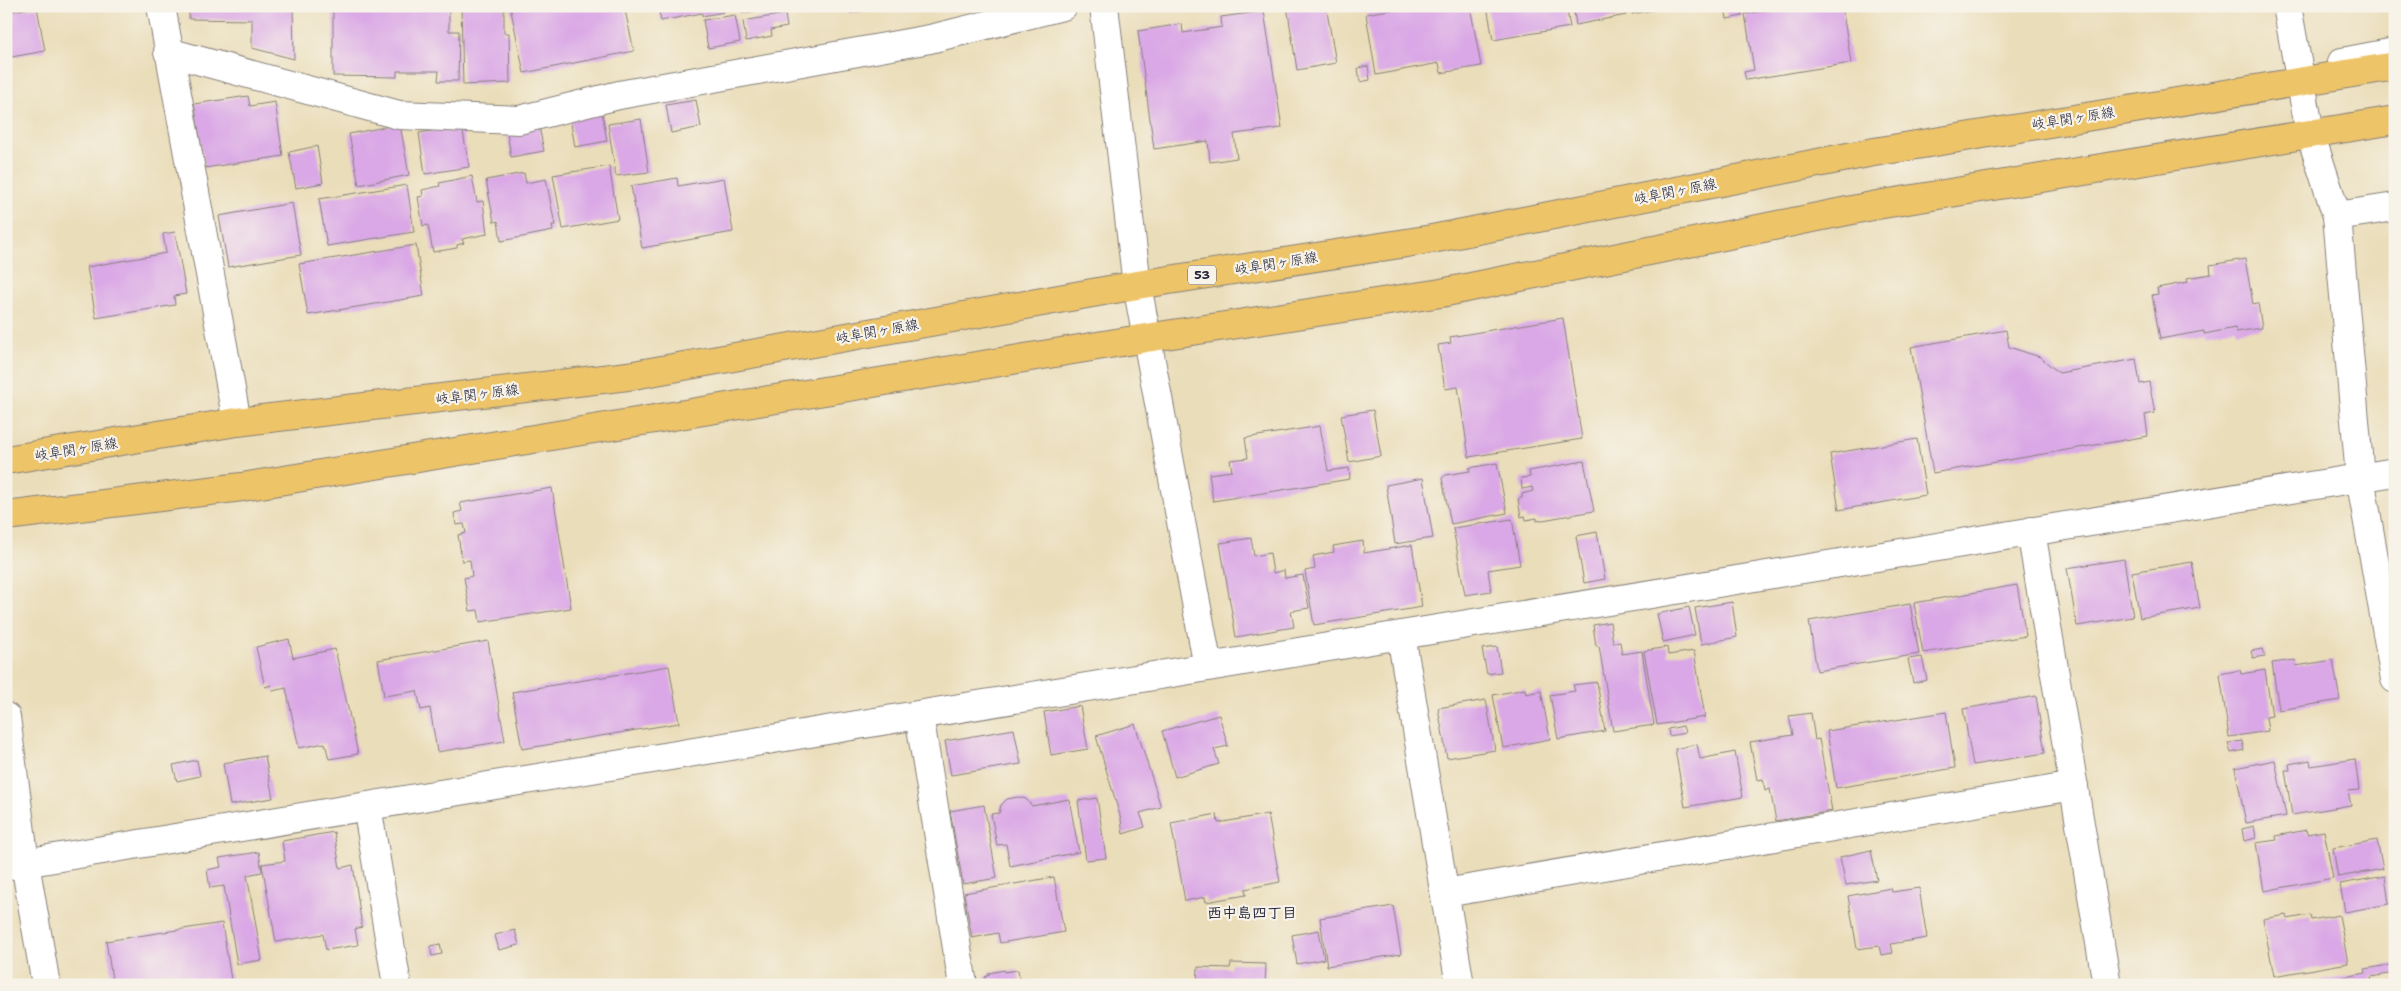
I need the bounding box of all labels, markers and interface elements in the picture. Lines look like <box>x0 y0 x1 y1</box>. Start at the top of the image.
street label: 岐阜関ヶ原線 <box>2030 103 2116 133</box>
street label: 岐阜関ヶ原線 <box>1632 174 1718 208</box>
street label: 岐阜関ヶ原線 <box>1233 248 1319 278</box>
road number: 53 <box>1188 266 1216 284</box>
street label: 岐阜関ヶ原線 <box>834 315 920 347</box>
street label: 岐阜関ヶ原線 <box>434 380 520 408</box>
street label: 岐阜関ヶ原線 <box>33 434 119 464</box>
district label: 西中島四丁目 <box>1207 903 1297 923</box>

